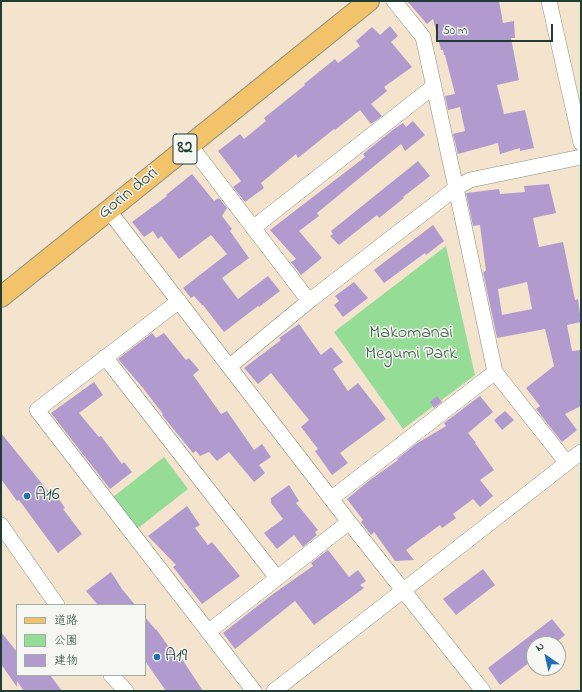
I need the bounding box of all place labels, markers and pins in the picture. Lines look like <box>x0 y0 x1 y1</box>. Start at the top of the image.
place label: A16 <box>35 485 60 507</box>
marker: A16 <box>22 491 32 501</box>
place label: A19 <box>165 646 187 668</box>
marker: A19 <box>152 652 162 662</box>

